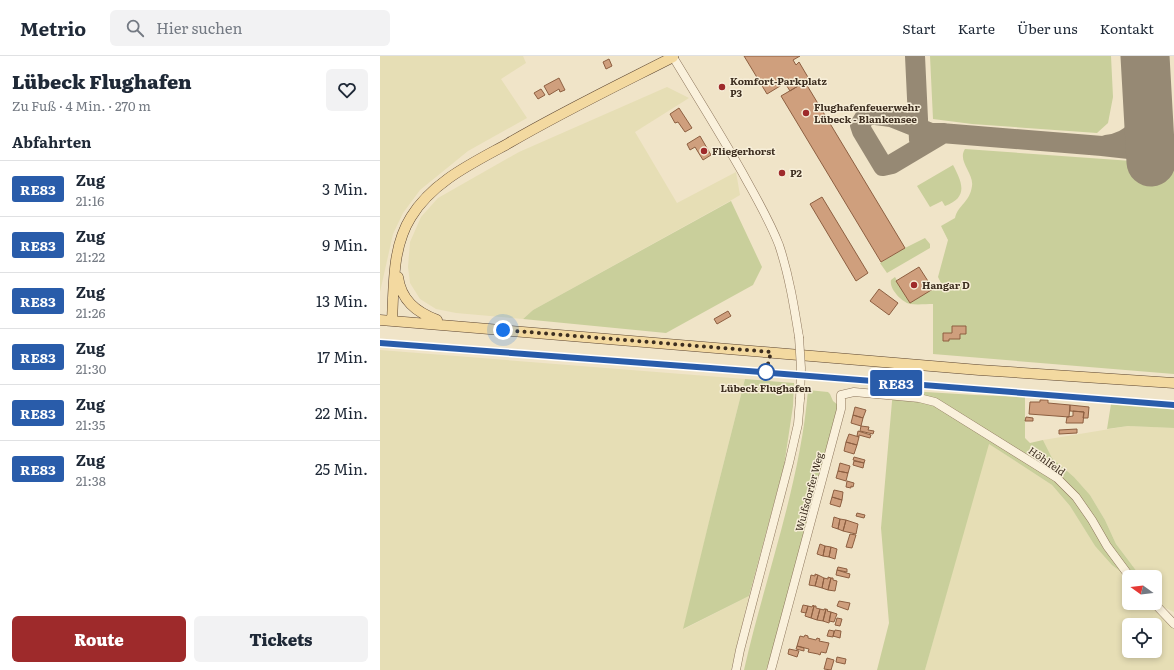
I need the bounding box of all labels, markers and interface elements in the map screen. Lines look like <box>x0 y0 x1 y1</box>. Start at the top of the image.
search box <box>110 10 390 46</box>
text: Metrio <box>20 14 86 42</box>
text: Hier suchen <box>156 16 242 39</box>
icon: search <box>124 17 146 39</box>
text: Start <box>902 18 936 38</box>
text: Karte <box>958 18 995 38</box>
text: Über uns <box>1017 18 1078 38</box>
text: Kontakt <box>1100 18 1154 38</box>
text: Lübeck Flughafen <box>12 67 192 95</box>
button: heart <box>326 69 368 111</box>
place label: Komfort-Parkplatz P3 <box>730 73 827 100</box>
marker: Komfort-Parkplatz P3 <box>717 82 727 92</box>
text: Zu Fuß · 4 Min. · 270 m <box>12 96 151 115</box>
place label: Flughafenfeuerwehr Lübeck - Blankensee <box>814 99 920 126</box>
marker: Flughafenfeuerwehr Lübeck - Blankensee <box>801 108 811 118</box>
text: Abfahrten <box>12 130 91 153</box>
place label: Fliegerhorst <box>712 143 776 158</box>
marker: Fliegerhorst <box>699 146 709 156</box>
place label: P2 <box>790 165 803 180</box>
text: Zug <box>76 168 105 191</box>
marker: P2 <box>777 168 787 178</box>
text: 3 Min. <box>322 177 368 200</box>
text: RE83 <box>20 179 56 199</box>
text: 21:16 <box>76 191 104 210</box>
text: Zug <box>76 224 105 247</box>
text: 9 Min. <box>322 233 368 256</box>
text: RE83 <box>20 235 56 255</box>
text: 21:22 <box>76 247 105 266</box>
place label: Hangar D <box>922 277 970 292</box>
text: Zug <box>76 280 105 303</box>
marker: Hangar D <box>909 280 919 290</box>
text: 13 Min. <box>316 289 368 312</box>
text: RE83 <box>20 291 56 311</box>
text: 21:26 <box>76 303 105 322</box>
your location <box>493 320 513 340</box>
text: Zug <box>76 336 105 359</box>
text: 17 Min. <box>317 345 368 368</box>
text: RE83 <box>20 347 56 367</box>
text: 21:30 <box>76 359 106 378</box>
marker: Lübeck Flughafen <box>757 363 775 381</box>
line badge: RE83 <box>868 370 924 396</box>
text: RE83 <box>878 373 914 393</box>
place label: Lübeck Flughafen <box>720 380 812 395</box>
text: Zug <box>76 392 105 415</box>
text: 22 Min. <box>315 401 368 424</box>
text: RE83 <box>20 403 56 423</box>
text: 21:35 <box>76 415 105 434</box>
street label: Höhlfeld <box>1026 442 1069 479</box>
text: Zug <box>76 448 105 471</box>
street label: Wulfsdorfer Weg <box>791 450 826 533</box>
text: 25 Min. <box>315 457 368 480</box>
text: RE83 <box>20 459 56 479</box>
text: 21:38 <box>76 471 106 490</box>
north arrow <box>1122 570 1162 610</box>
map controls <box>1122 570 1162 658</box>
button: Route <box>12 616 186 662</box>
button: Tickets <box>194 616 368 662</box>
button: locate <box>1122 618 1162 658</box>

